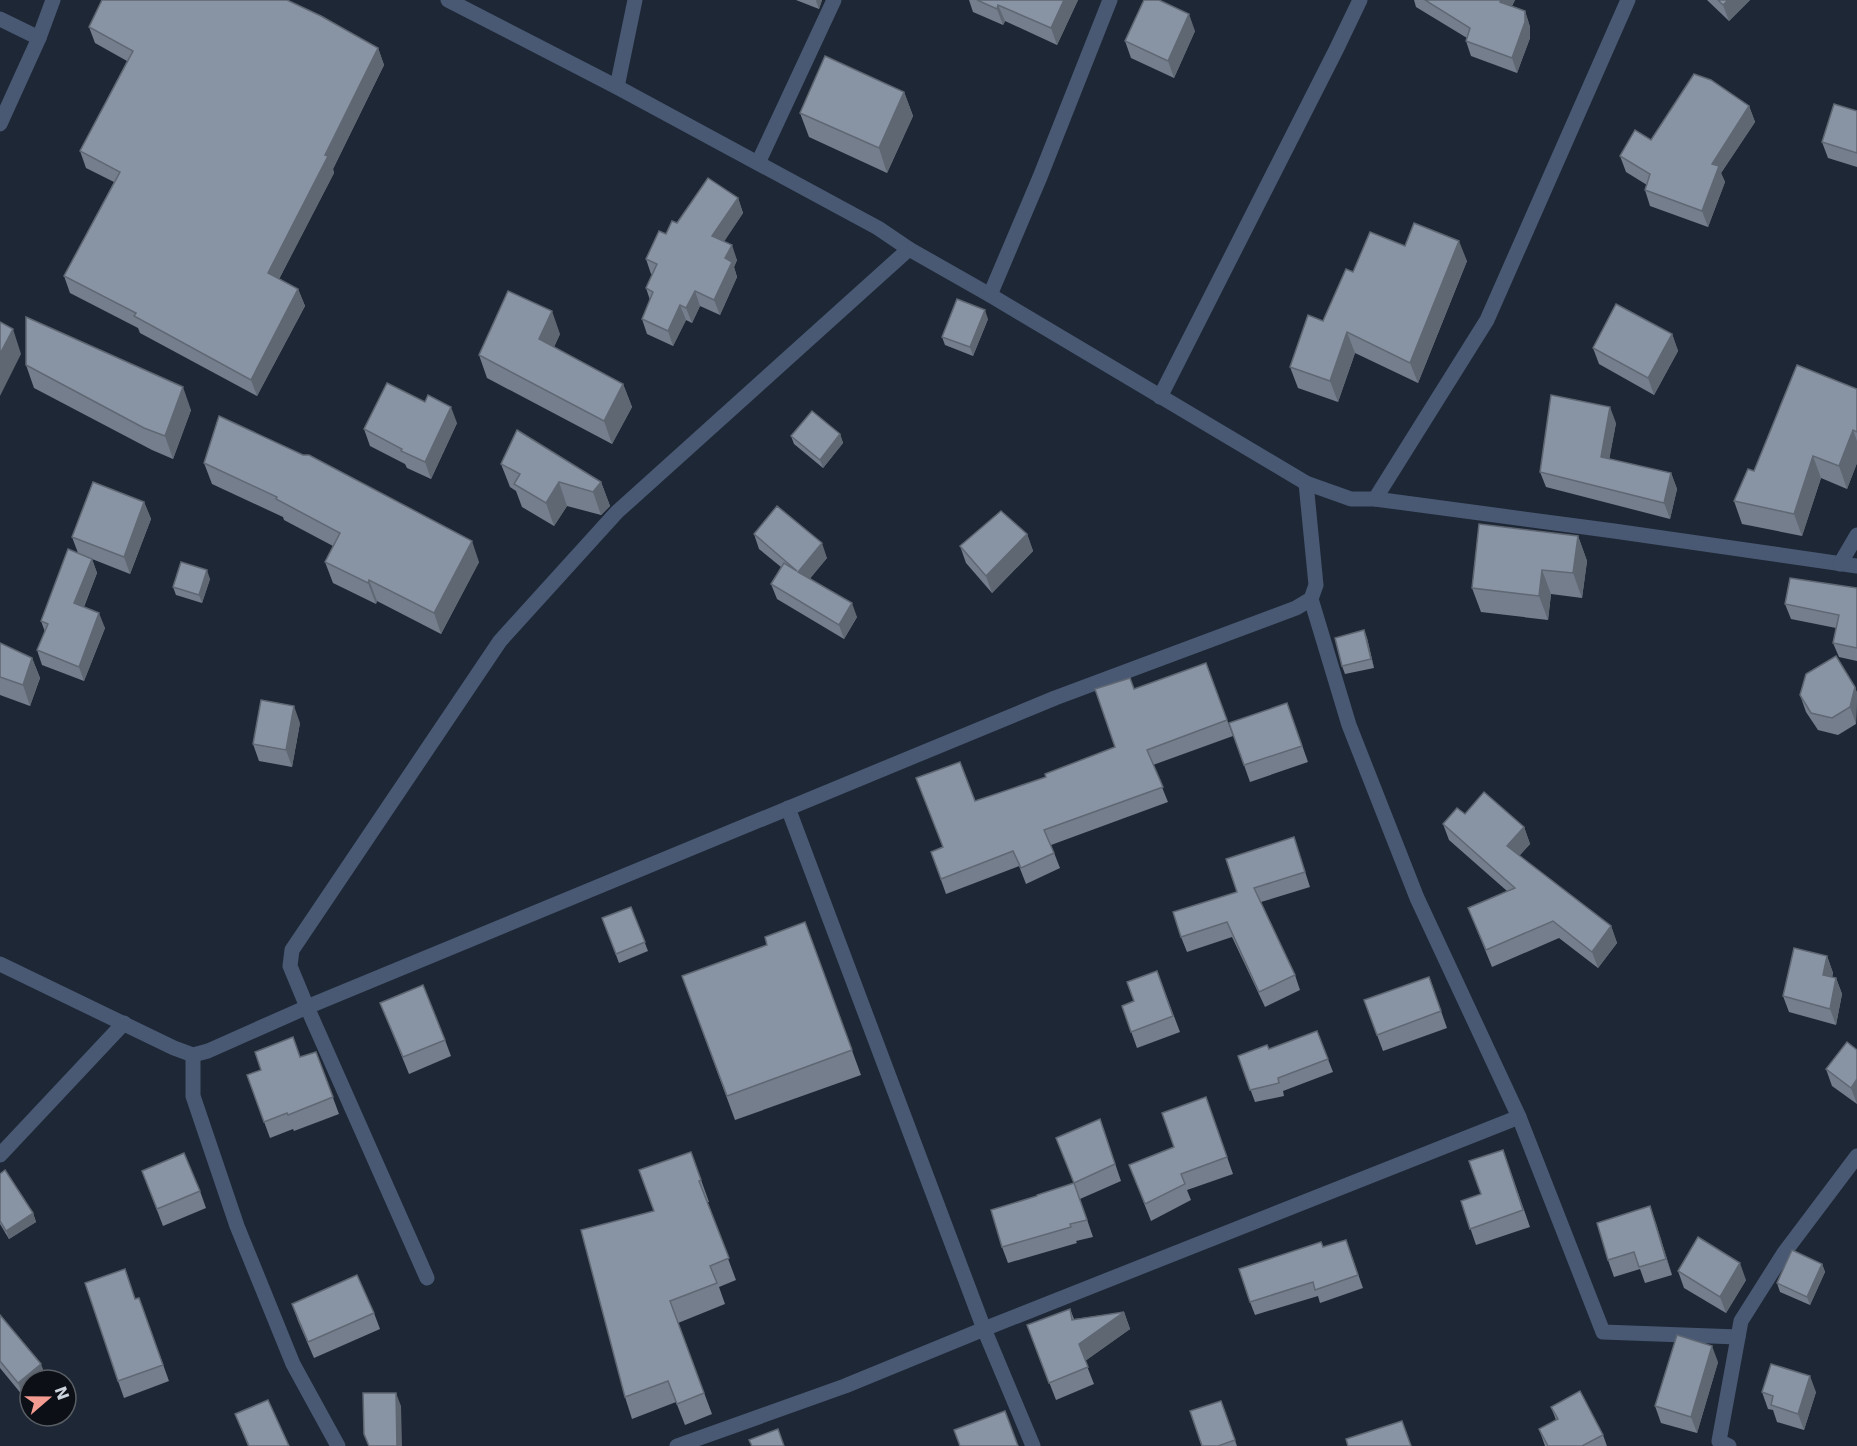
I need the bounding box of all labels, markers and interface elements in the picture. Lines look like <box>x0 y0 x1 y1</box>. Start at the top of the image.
north arrow <box>18 1368 78 1428</box>
text: N <box>50 1383 73 1403</box>

